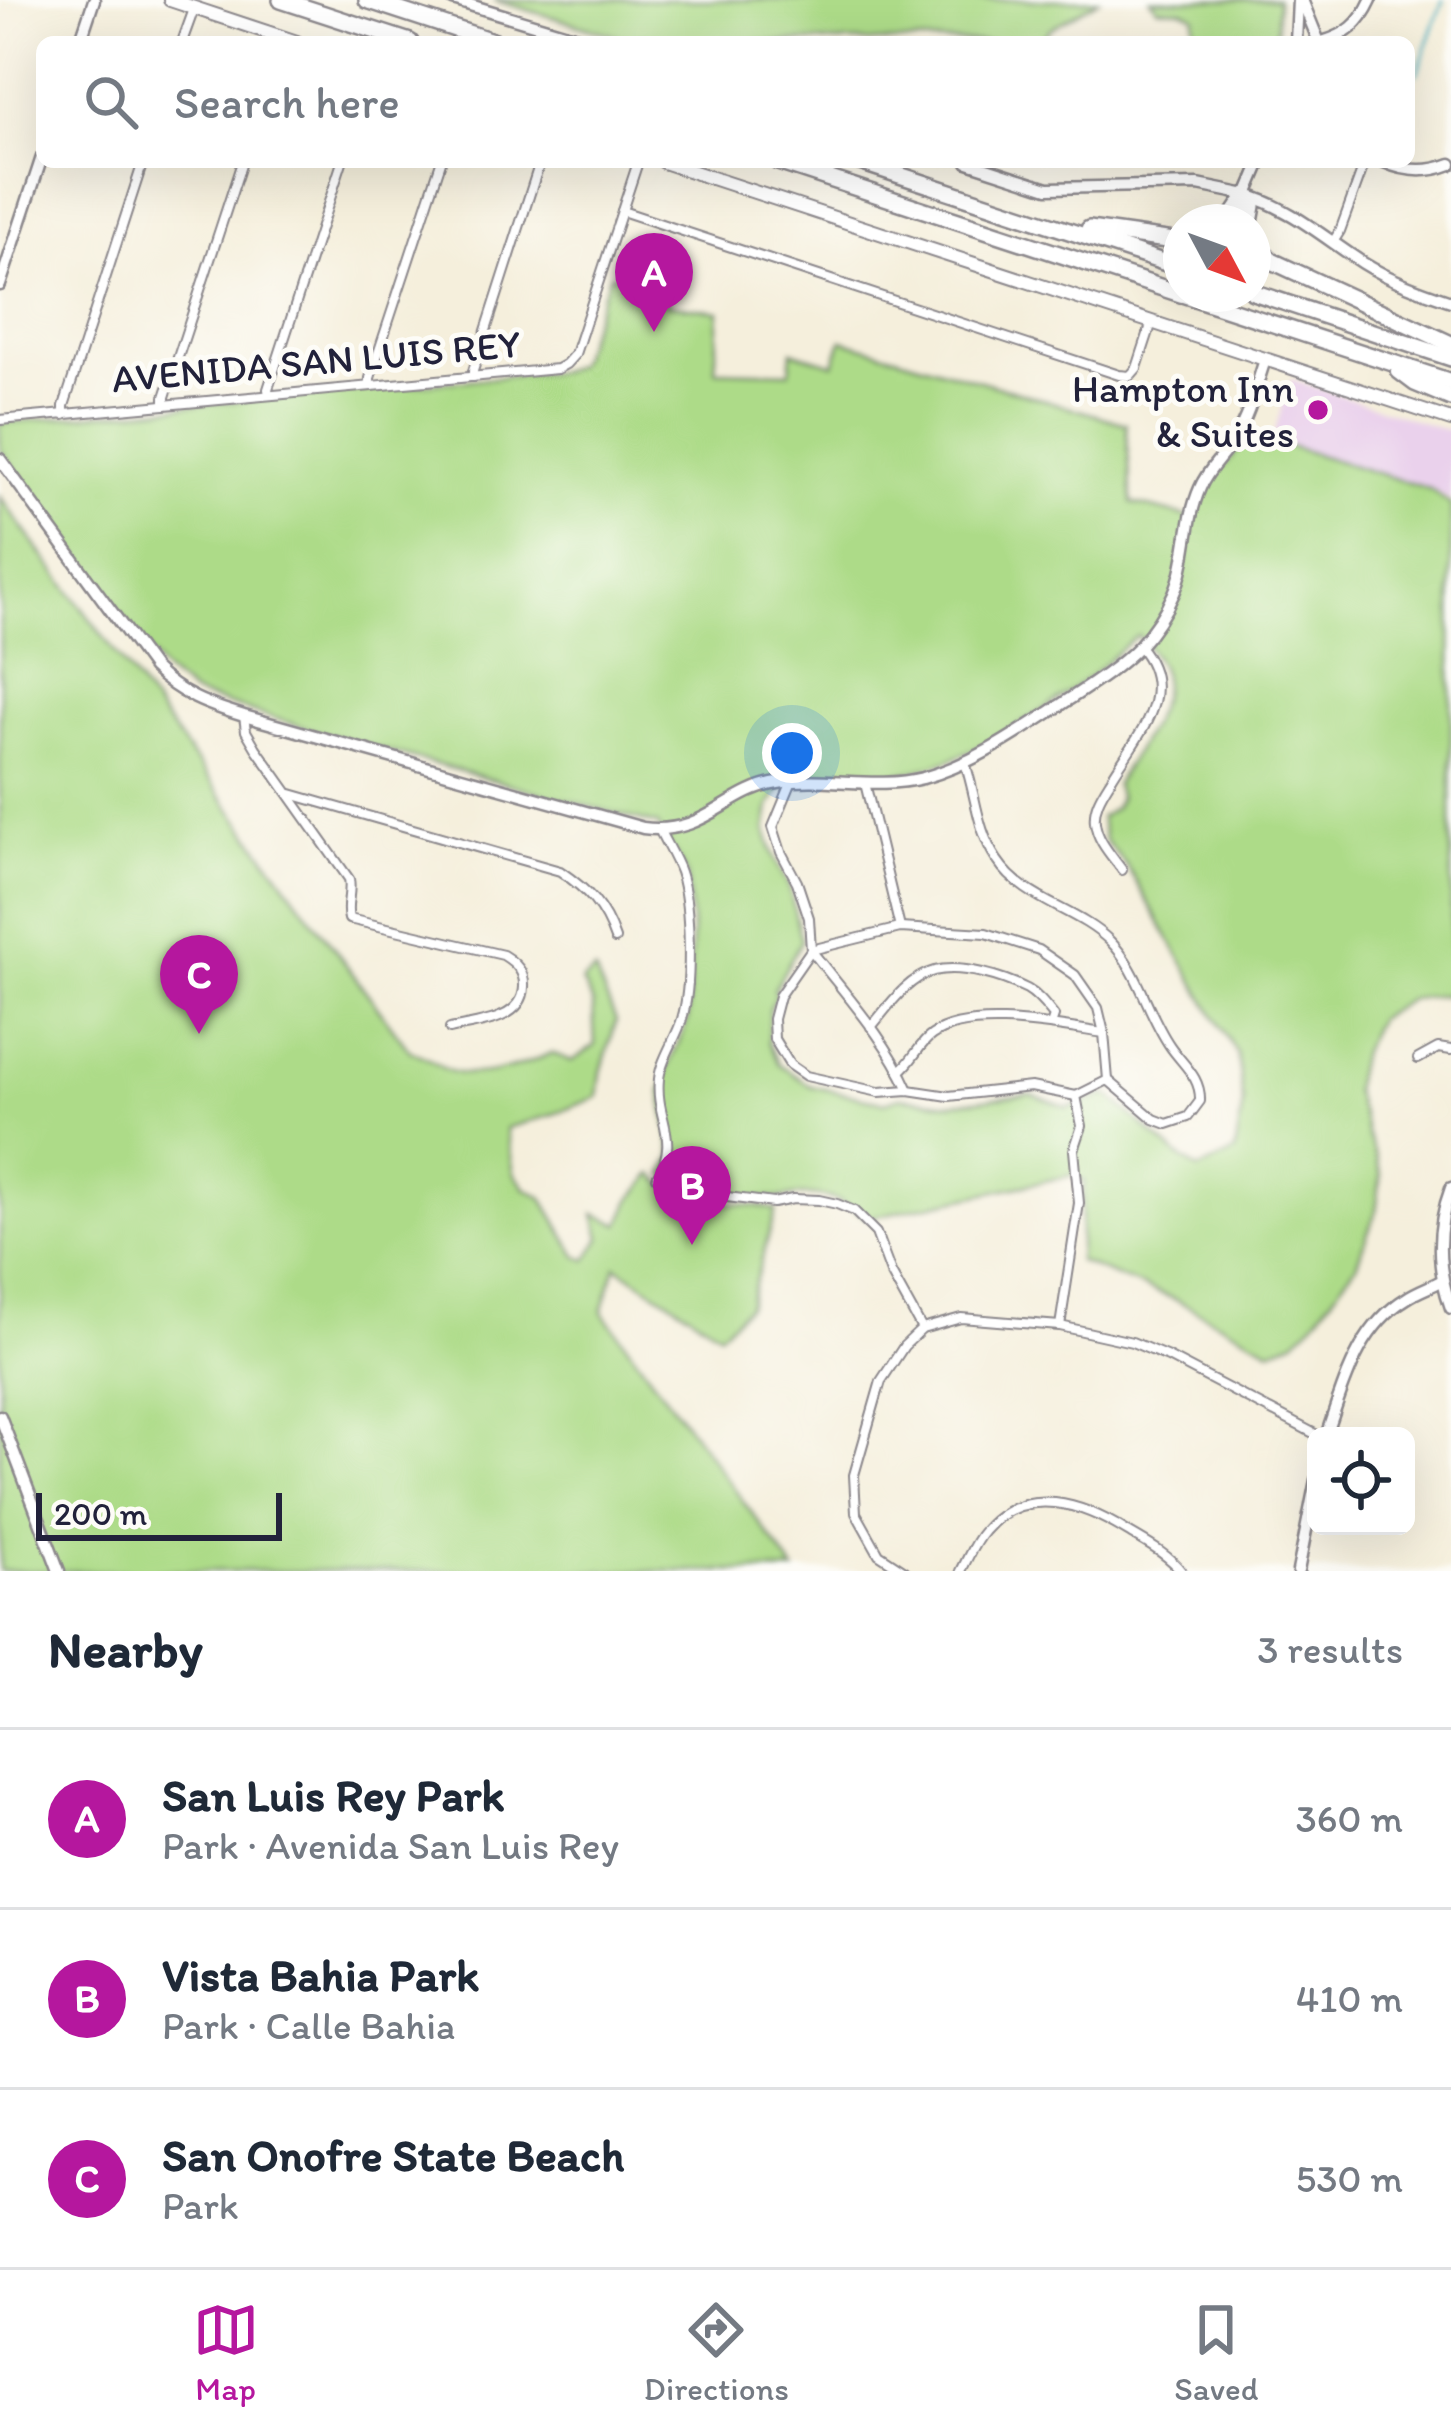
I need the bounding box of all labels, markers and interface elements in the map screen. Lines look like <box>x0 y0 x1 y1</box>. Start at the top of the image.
search box <box>36 36 1415 168</box>
icon: search <box>78 69 144 135</box>
text: Search here <box>174 75 400 129</box>
north arrow <box>1163 204 1271 312</box>
pin: A <box>615 233 693 332</box>
street label: AVENIDA SAN LUIS REY <box>110 320 522 402</box>
place label: Hampton Inn & Suites <box>1072 365 1294 457</box>
marker: Hampton Inn & Suites <box>1305 397 1331 423</box>
your location <box>762 723 822 783</box>
pin: C <box>160 935 238 1034</box>
pin: B <box>653 1146 731 1245</box>
map controls <box>1307 1427 1415 1535</box>
button: locate <box>1307 1427 1415 1535</box>
scale bar <box>36 1487 282 1540</box>
text: 200 m <box>54 1494 147 1533</box>
text: Nearby <box>48 1619 203 1680</box>
text: 3 results <box>1257 1626 1403 1673</box>
text: San Luis Rey Park <box>162 1768 504 1822</box>
text: A <box>75 1795 99 1842</box>
text: 360 m <box>1296 1795 1403 1842</box>
text: Park · Avenida San Luis Rey <box>162 1822 619 1869</box>
text: Vista Bahia Park <box>162 1948 479 2002</box>
text: B <box>74 1975 100 2022</box>
text: 410 m <box>1296 1975 1403 2022</box>
text: Park · Calle Bahia <box>162 2002 455 2049</box>
text: San Onofre State Beach <box>162 2128 624 2182</box>
text: C <box>74 2155 100 2202</box>
text: 530 m <box>1296 2155 1403 2202</box>
text: Park <box>162 2182 239 2229</box>
tab: Map <box>193 2297 259 2408</box>
tab: Directions <box>644 2297 789 2408</box>
tab: Saved <box>1174 2297 1258 2408</box>

